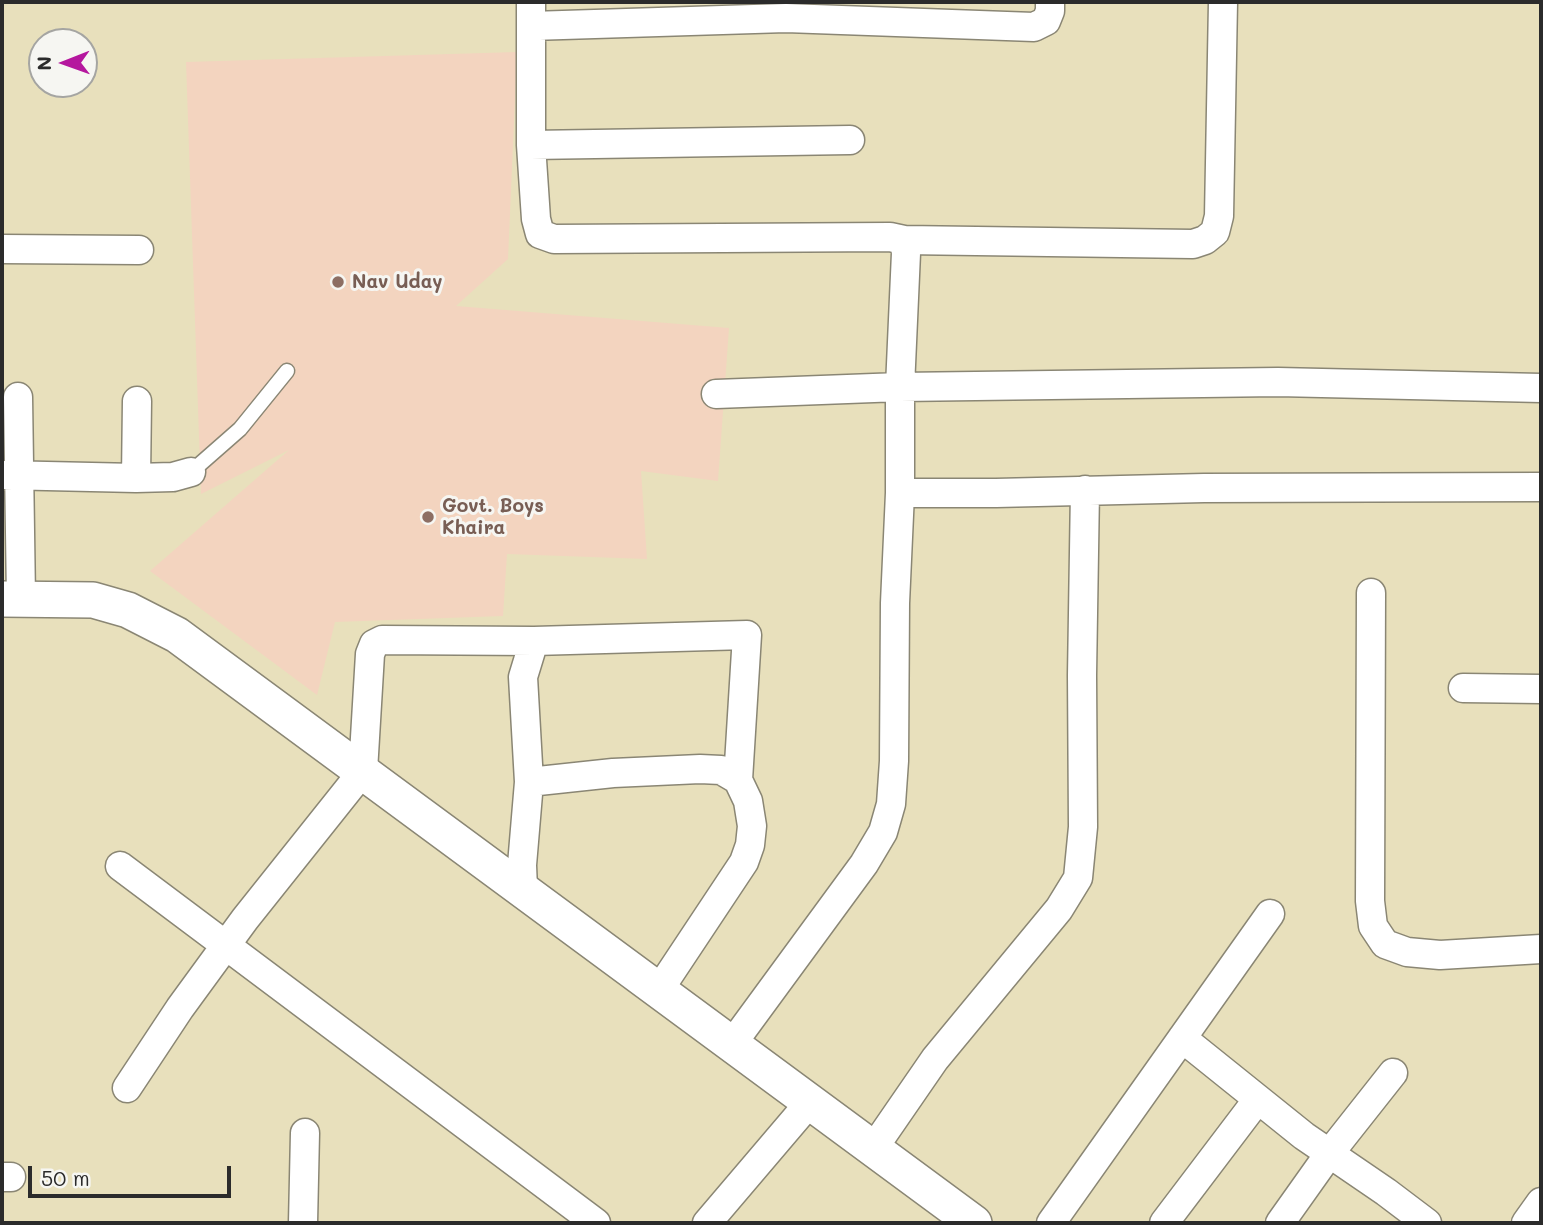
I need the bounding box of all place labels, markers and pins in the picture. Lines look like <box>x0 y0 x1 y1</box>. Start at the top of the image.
place label: Nav Uday <box>352 271 443 293</box>
marker: Nav Uday <box>330 274 346 290</box>
place label: Govt. Boys Khaira <box>442 495 544 539</box>
marker: Govt. Boys Khaira <box>420 509 436 525</box>

